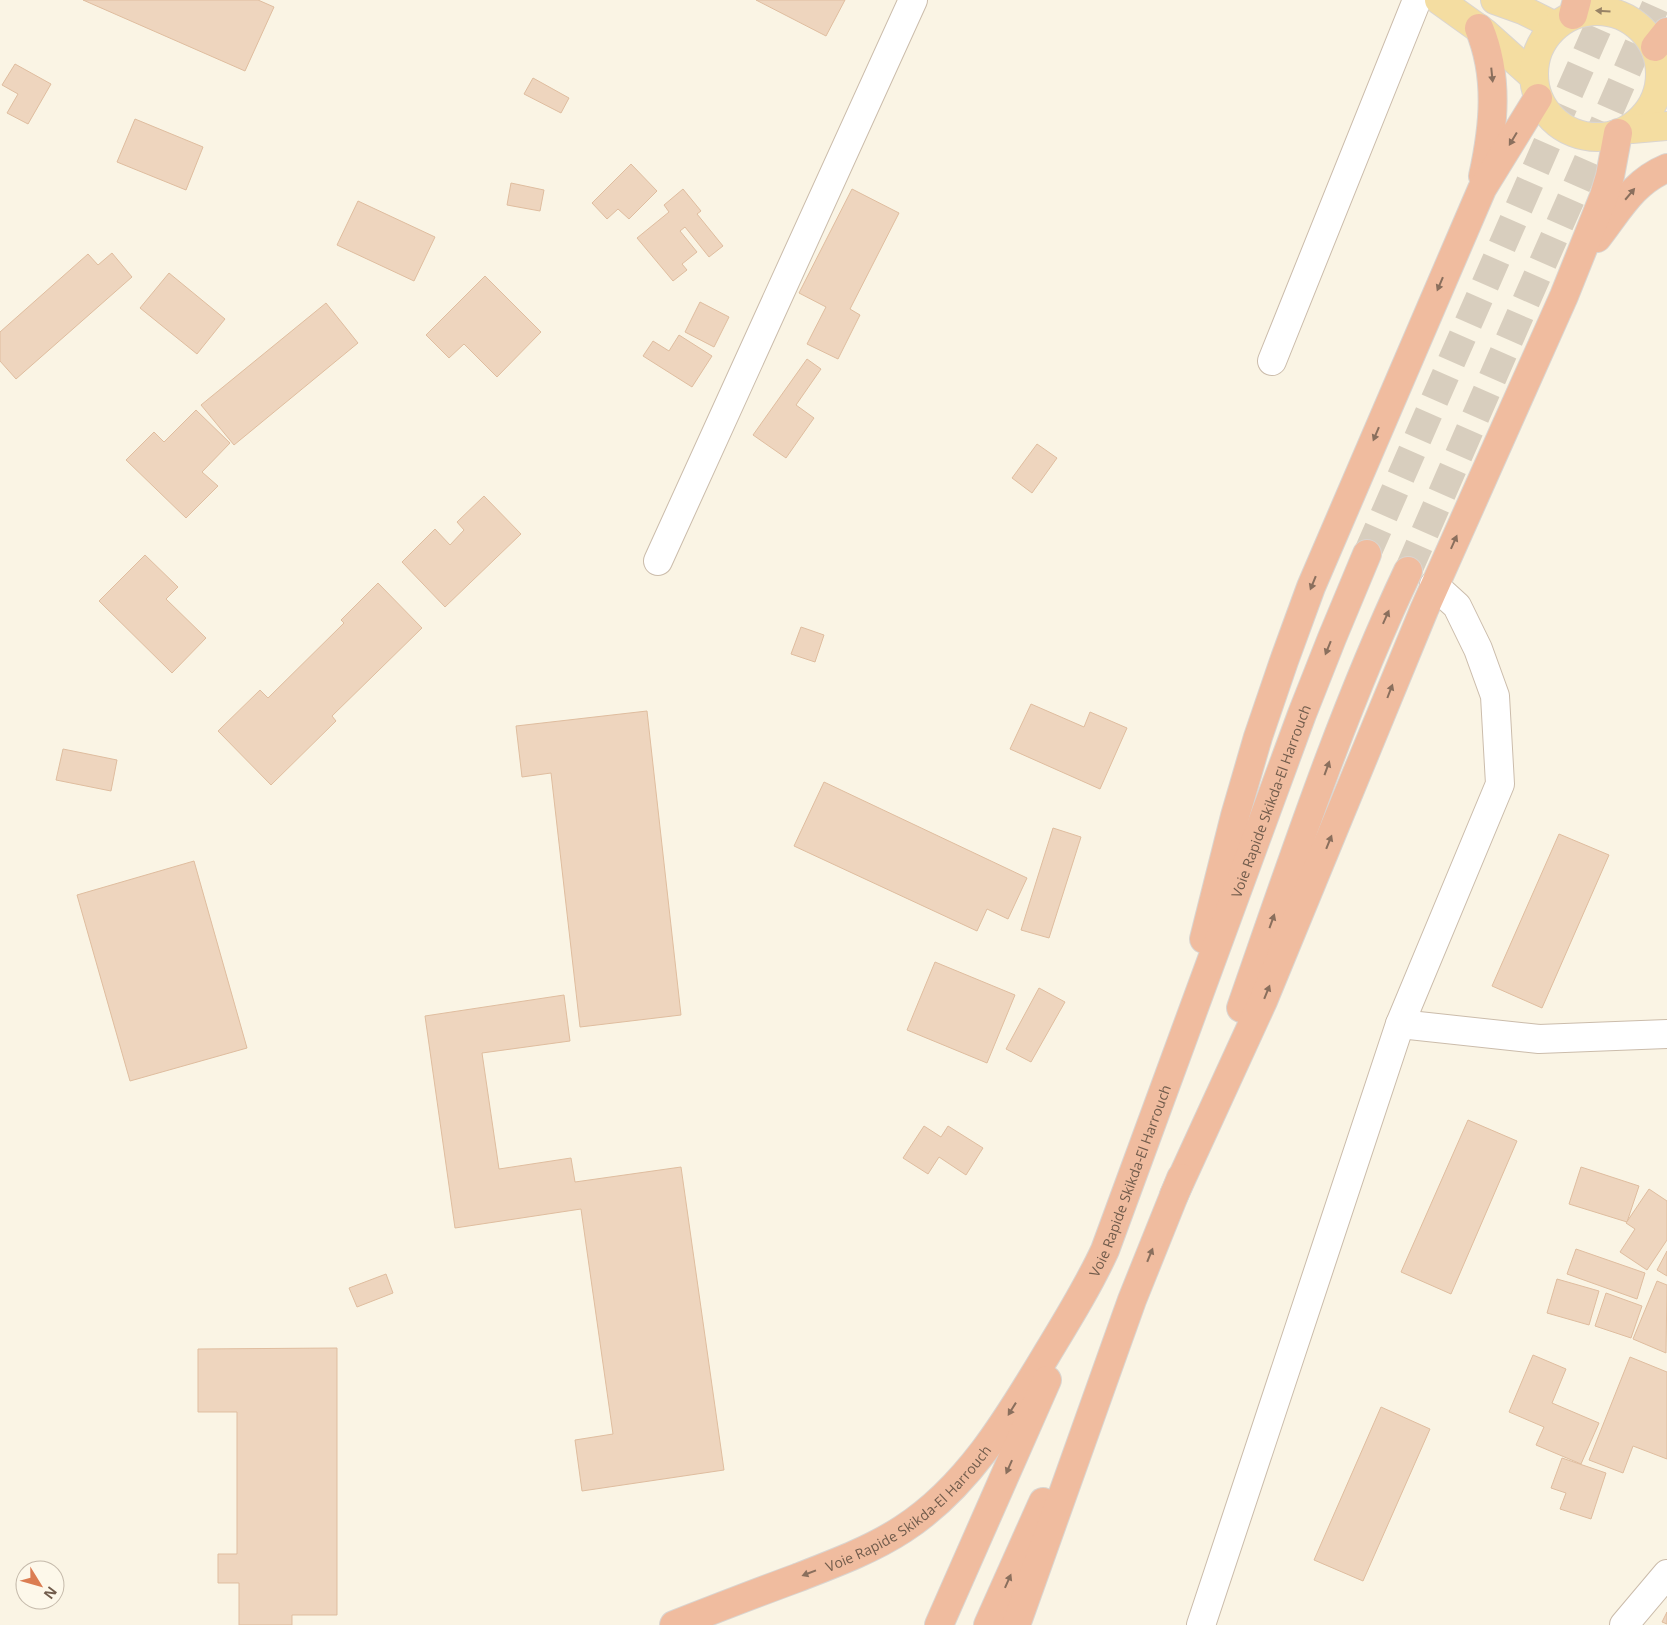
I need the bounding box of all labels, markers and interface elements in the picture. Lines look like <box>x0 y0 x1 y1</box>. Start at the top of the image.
one-way arrow <box>1595 7 1611 15</box>
one-way arrow <box>1488 67 1496 83</box>
one-way arrow <box>1508 133 1517 146</box>
one-way arrow <box>1625 188 1636 201</box>
one-way arrow <box>1436 277 1444 291</box>
one-way arrow <box>1371 426 1379 441</box>
one-way arrow <box>1450 535 1458 549</box>
one-way arrow <box>1309 576 1317 591</box>
one-way arrow <box>1383 610 1391 624</box>
one-way arrow <box>1324 640 1331 655</box>
one-way arrow <box>1386 683 1394 698</box>
street label: Voie Rapide Skikda-El Harrouch <box>1226 702 1314 900</box>
one-way arrow <box>1324 761 1331 776</box>
one-way arrow <box>1325 834 1333 849</box>
one-way arrow <box>1268 913 1276 928</box>
one-way arrow <box>1263 985 1271 999</box>
street label: Voie Rapide Skikda-El Harrouch <box>1084 1082 1175 1280</box>
one-way arrow <box>1147 1248 1155 1262</box>
one-way arrow <box>1008 1403 1017 1416</box>
street label: Voie Rapide Skikda-El Harrouch <box>823 1441 995 1575</box>
one-way arrow <box>1005 1460 1013 1474</box>
north arrow <box>15 1560 65 1610</box>
one-way arrow <box>801 1569 816 1577</box>
one-way arrow <box>1004 1574 1012 1588</box>
text: N <box>40 1583 62 1603</box>

